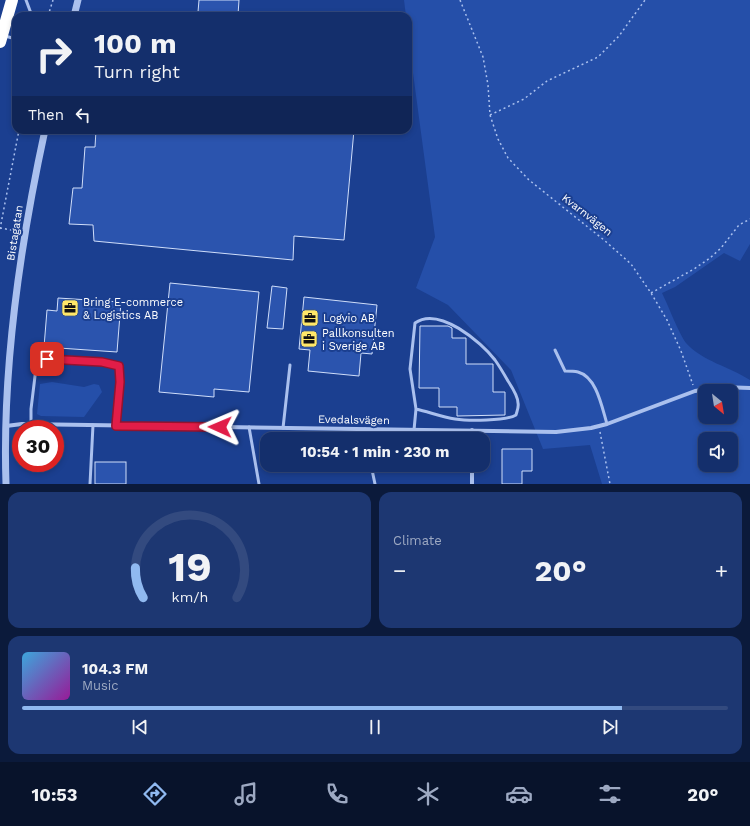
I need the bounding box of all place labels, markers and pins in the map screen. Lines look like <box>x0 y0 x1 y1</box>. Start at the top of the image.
place label: Bring E-commerce & Logistics AB <box>83 296 183 322</box>
office icon: Bring E-commerce & Logistics AB <box>60 298 80 318</box>
office icon: Logvio AB <box>300 308 320 328</box>
place label: Logvio AB <box>323 312 375 325</box>
place label: Pallkonsulten i Sverige AB <box>322 327 395 353</box>
office icon: Pallkonsulten i Sverige AB <box>299 329 319 349</box>
pin <box>30 342 64 376</box>

